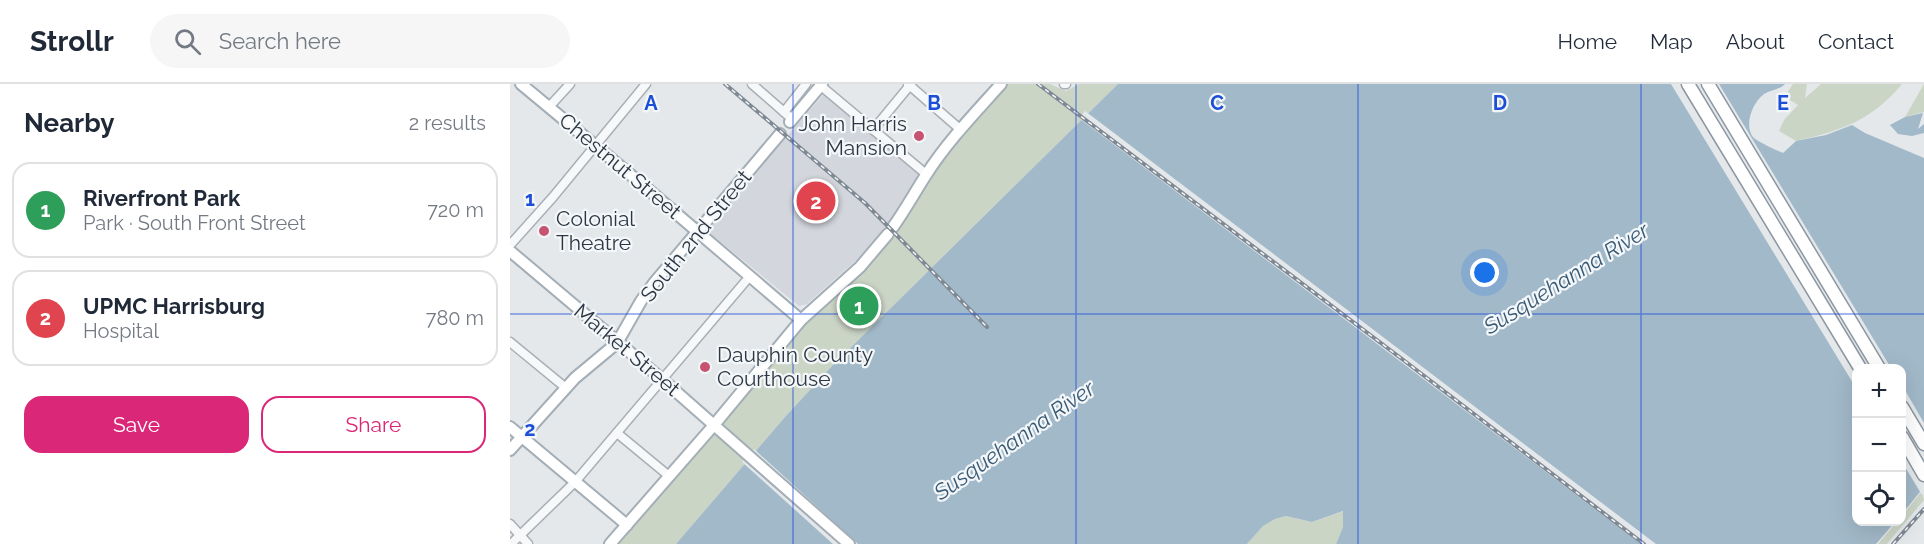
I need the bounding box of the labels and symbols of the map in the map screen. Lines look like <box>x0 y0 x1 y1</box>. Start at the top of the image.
text: A <box>644 91 658 115</box>
text: B <box>927 91 941 115</box>
text: C <box>1210 91 1224 115</box>
text: D <box>1493 91 1507 115</box>
text: E <box>1777 91 1789 115</box>
street label: Chestnut Street <box>554 107 686 224</box>
place label: John Harris Mansion <box>798 111 907 160</box>
marker: John Harris Mansion <box>912 129 926 143</box>
street label: South 2nd Street <box>635 165 756 307</box>
pin: 2 <box>796 178 836 224</box>
text: 1 <box>525 187 535 211</box>
place label: Colonial Theatre <box>556 206 635 255</box>
water label: Susquehanna River <box>1478 216 1655 340</box>
marker: Colonial Theatre <box>537 224 551 238</box>
your location <box>1470 258 1499 287</box>
pin: 1 <box>840 284 878 328</box>
street label: Market Street <box>569 298 685 401</box>
place label: Dauphin County Courthouse <box>717 342 873 391</box>
marker: Dauphin County Courthouse <box>698 360 712 374</box>
water label: Susquehanna River <box>928 374 1100 506</box>
text: 2 <box>524 417 536 441</box>

